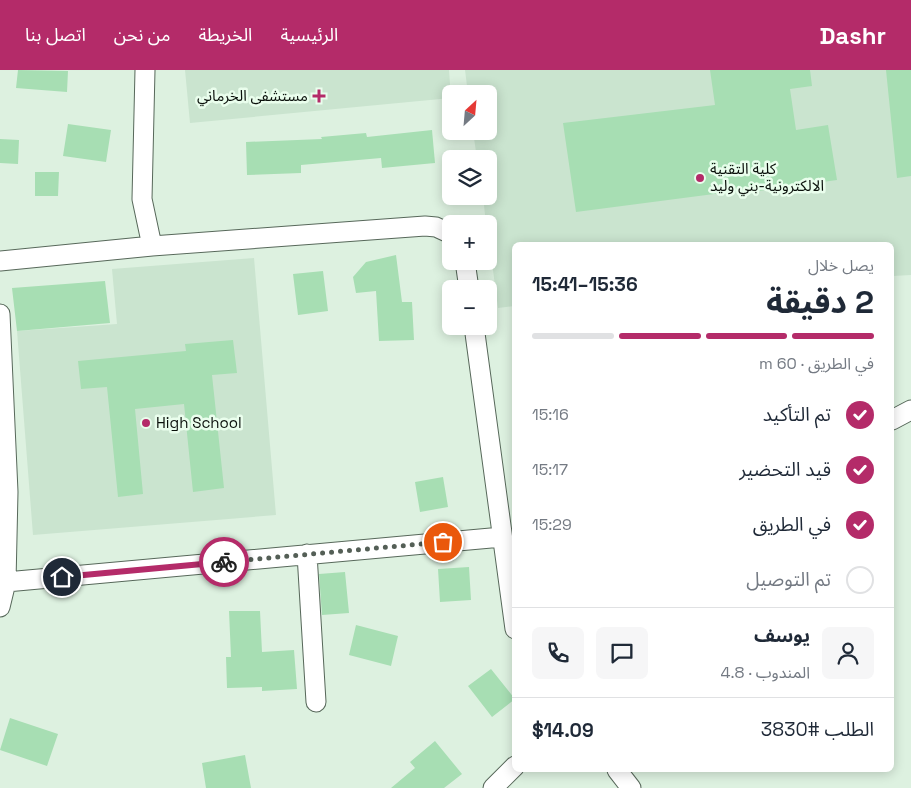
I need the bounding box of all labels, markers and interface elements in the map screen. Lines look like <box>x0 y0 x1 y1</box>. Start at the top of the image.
text: Dashr <box>819 20 886 51</box>
text: اتصل بنا <box>25 23 86 46</box>
text: من نحن <box>114 23 170 46</box>
text: الخريطة <box>198 23 252 46</box>
text: الرئيسية <box>280 23 338 46</box>
north arrow <box>442 85 498 140</box>
map controls <box>442 85 497 335</box>
place label: مستشفى الخرماني <box>197 86 308 107</box>
marker: مستشفى الخرماني <box>312 89 326 103</box>
button: layers <box>442 150 497 205</box>
place label: كلية التقنية الالكترونية-بني وليد <box>710 159 824 197</box>
marker: كلية التقنية الالكترونية-بني وليد <box>694 172 706 184</box>
button: + <box>442 215 497 270</box>
text: يصل خلال <box>808 255 874 276</box>
text: 15:36–15:41 <box>532 272 638 297</box>
button: − <box>442 280 497 335</box>
text: 2 دقيقة <box>766 282 874 322</box>
text: في الطريق · 60 m <box>759 353 874 374</box>
icon: check <box>846 401 874 429</box>
text: تم التأكيد <box>763 402 831 427</box>
text: 15:16 <box>532 404 569 425</box>
place label: High School <box>156 413 242 432</box>
marker: High School <box>140 417 152 429</box>
icon: check <box>846 456 874 484</box>
text: قيد التحضير <box>739 457 831 482</box>
text: 15:17 <box>532 459 568 480</box>
icon: check <box>846 511 874 539</box>
text: في الطريق <box>753 512 831 537</box>
text: 15:29 <box>532 514 572 535</box>
pin <box>422 521 464 563</box>
icon: bag <box>429 528 457 556</box>
courier <box>199 537 249 587</box>
icon: bike <box>210 548 238 576</box>
pin <box>41 556 83 598</box>
icon: home <box>48 563 76 591</box>
text: تم التوصيل <box>746 567 831 592</box>
text: يوسف <box>754 623 810 648</box>
button: phone <box>532 627 584 679</box>
button: chat <box>596 627 648 679</box>
button: person <box>822 627 874 679</box>
text: المندوب · 4.8 <box>720 662 810 683</box>
text: الطلب #3830 <box>761 717 874 742</box>
text: $14.09 <box>532 718 594 743</box>

